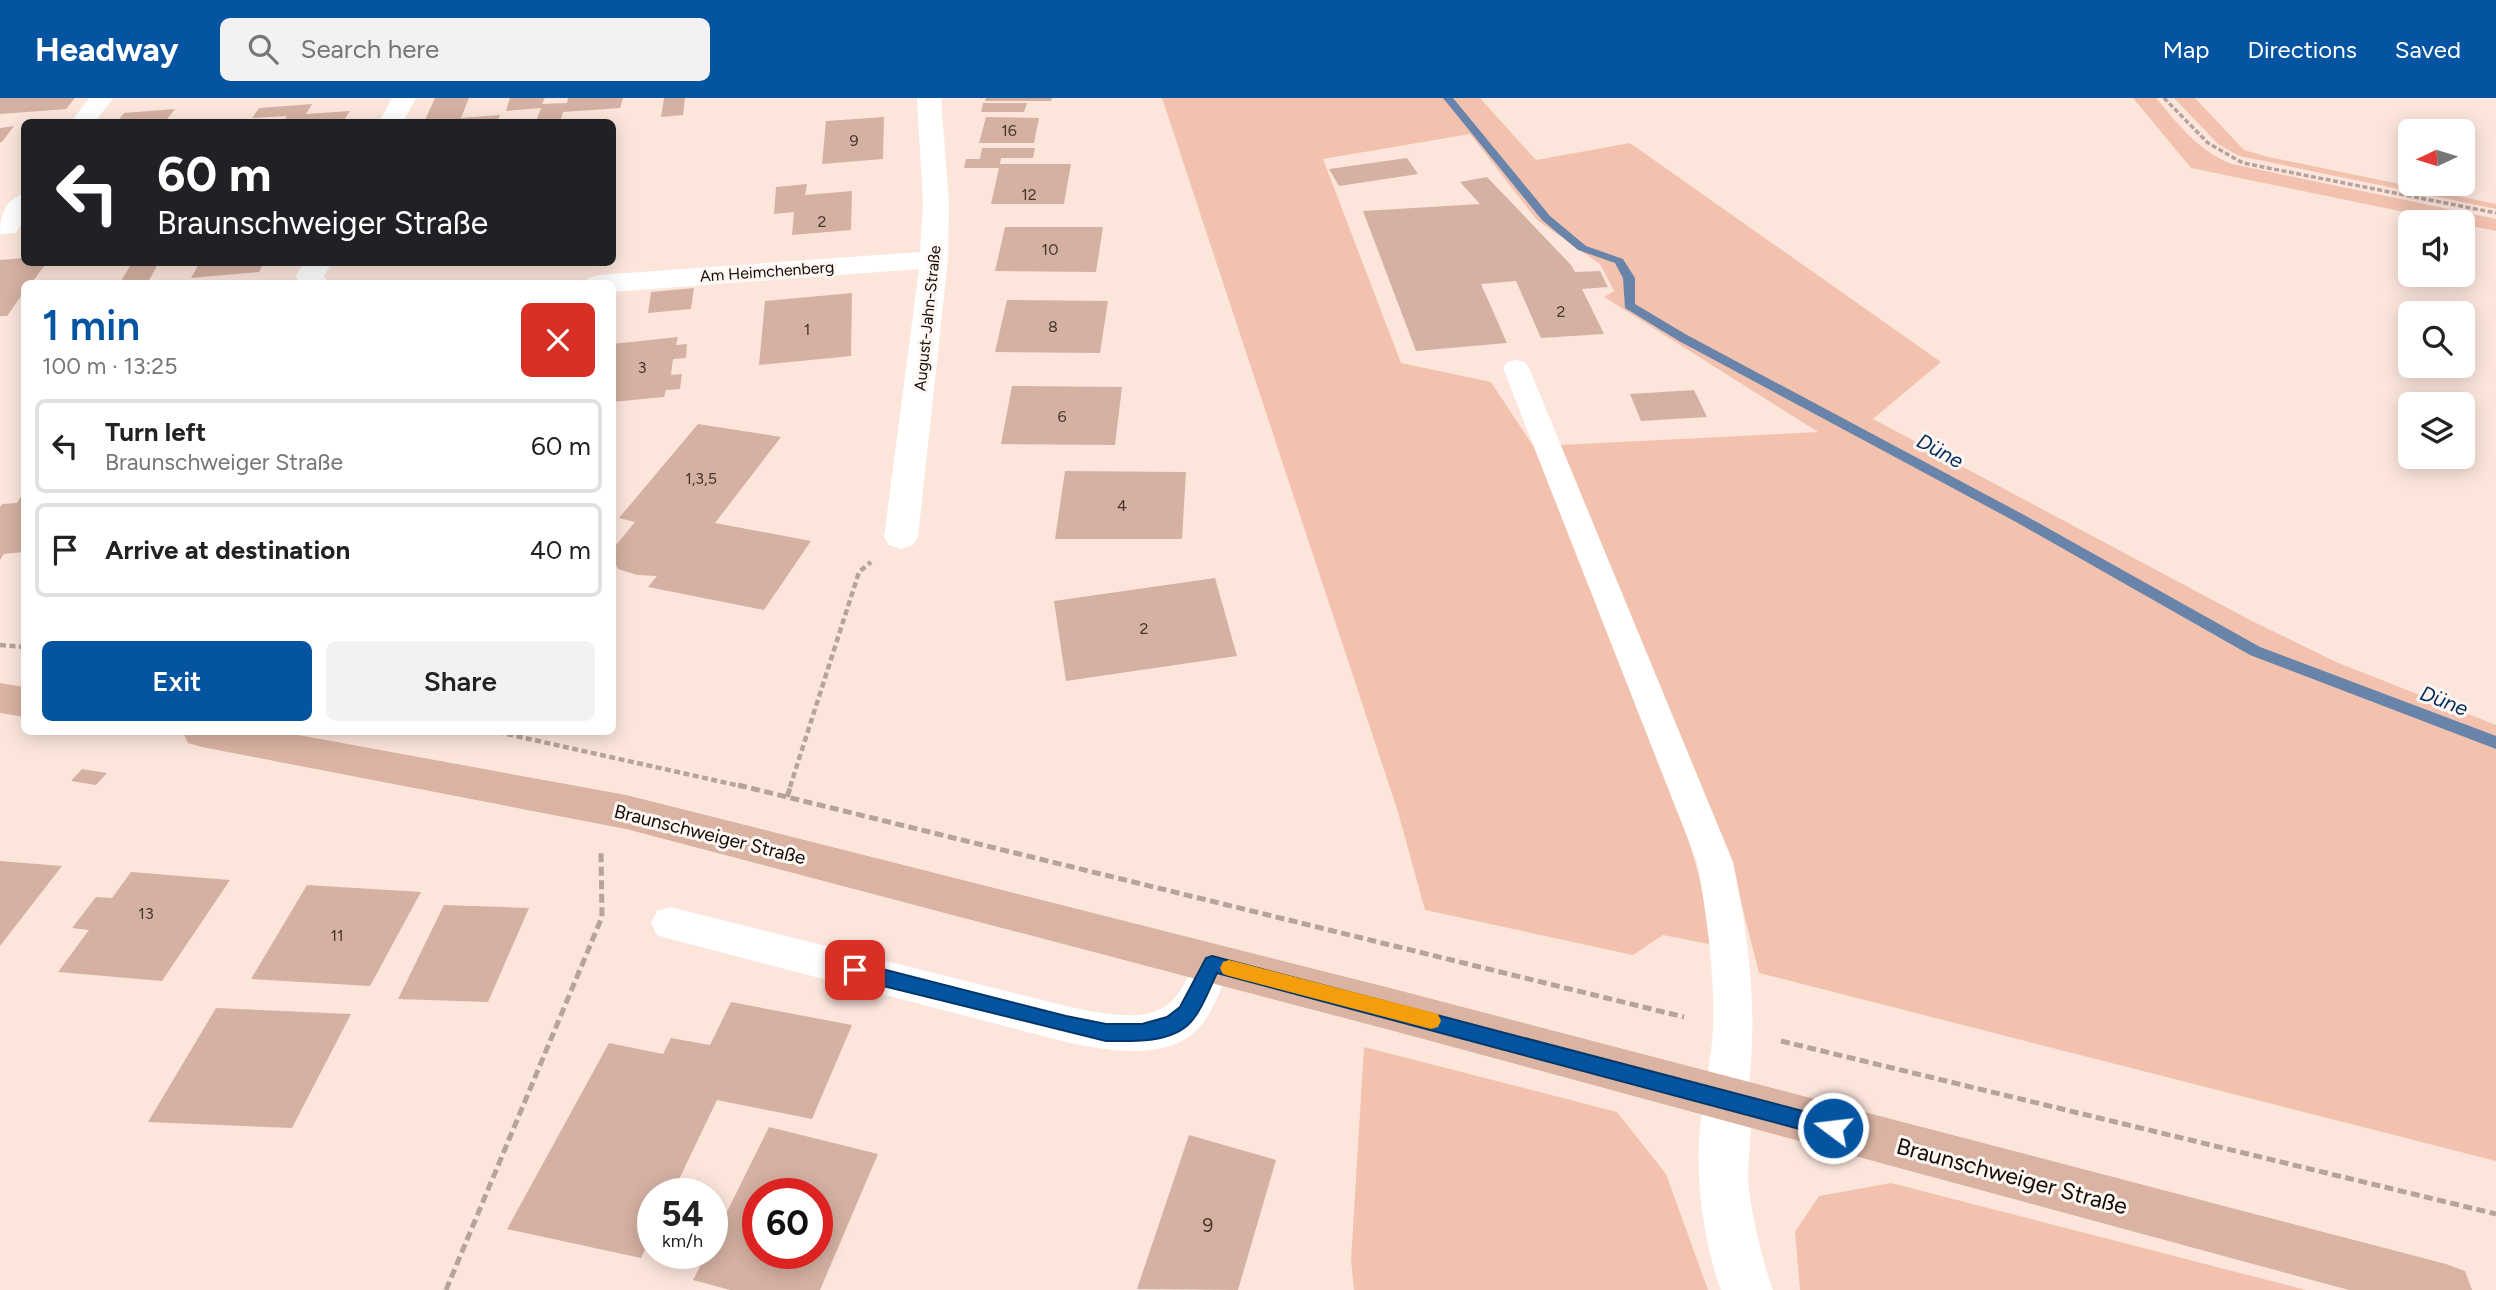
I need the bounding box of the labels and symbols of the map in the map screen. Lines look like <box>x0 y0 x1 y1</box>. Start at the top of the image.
north arrow <box>2398 119 2474 196</box>
house number: 16 <box>1001 121 1017 140</box>
house number: 9 <box>849 131 859 150</box>
house number: 12 <box>1021 185 1037 204</box>
house number: 2 <box>818 212 826 231</box>
house number: 10 <box>1042 240 1058 259</box>
street label: August-Jahn-Straße <box>910 244 945 392</box>
street label: Am Heimchenberg <box>699 257 835 286</box>
house number: 2 <box>1557 302 1565 321</box>
house number: 8 <box>1048 317 1058 336</box>
house number: 1 <box>804 320 810 339</box>
house number: 3 <box>638 358 646 377</box>
house number: 6 <box>1057 407 1067 426</box>
water label: Düne <box>1913 428 1968 473</box>
house number: 1,3,5 <box>685 469 717 488</box>
house number: 4 <box>1117 496 1127 515</box>
house number: 2 <box>1140 619 1148 638</box>
water label: Düne <box>2417 680 2472 721</box>
street label: Braunschweiger Straße <box>612 800 808 869</box>
house number: 13 <box>138 904 154 923</box>
house number: 11 <box>330 926 344 945</box>
pin <box>825 940 885 1000</box>
position arrow <box>1796 1091 1870 1165</box>
street label: Braunschweiger Straße <box>1893 1132 2131 1220</box>
speed limit sign: 60 <box>742 1178 833 1269</box>
house number: 9 <box>1203 1214 1213 1237</box>

